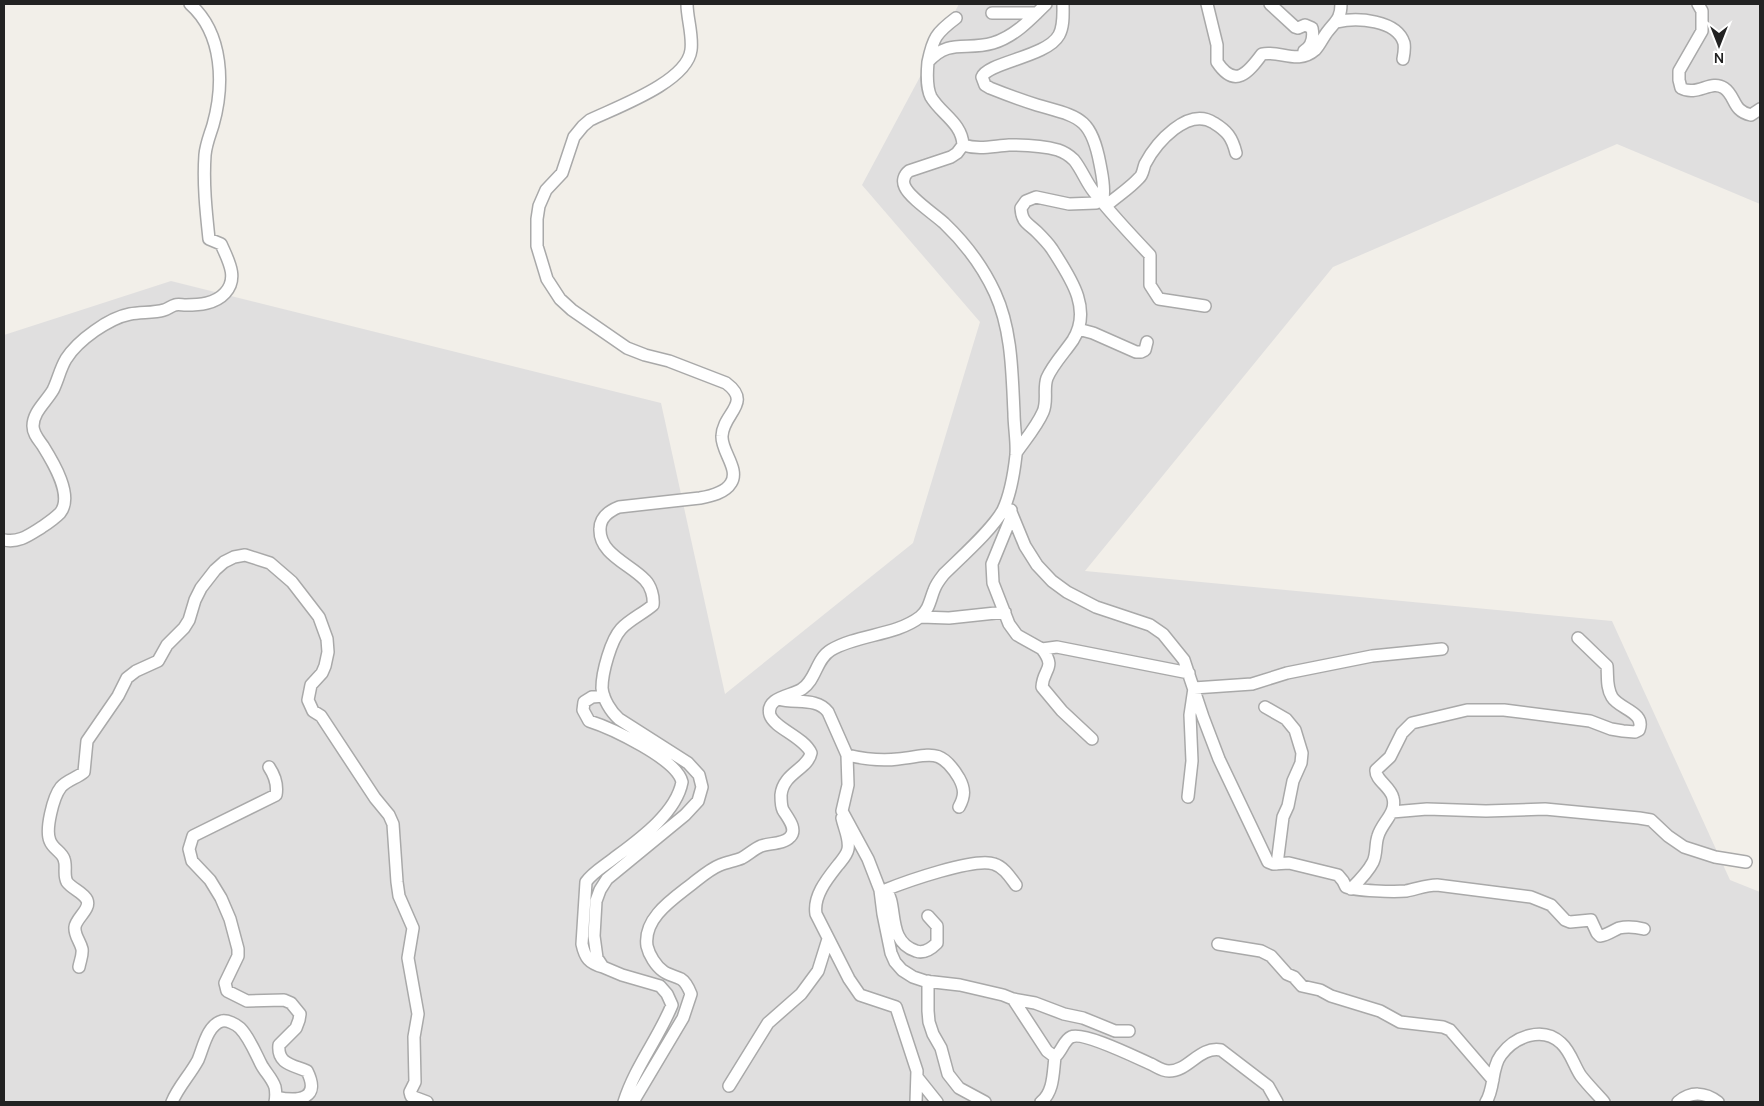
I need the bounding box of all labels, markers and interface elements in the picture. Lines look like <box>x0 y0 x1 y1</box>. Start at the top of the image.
north arrow <box>1694 20 1744 70</box>
text: N <box>1714 49 1724 68</box>

